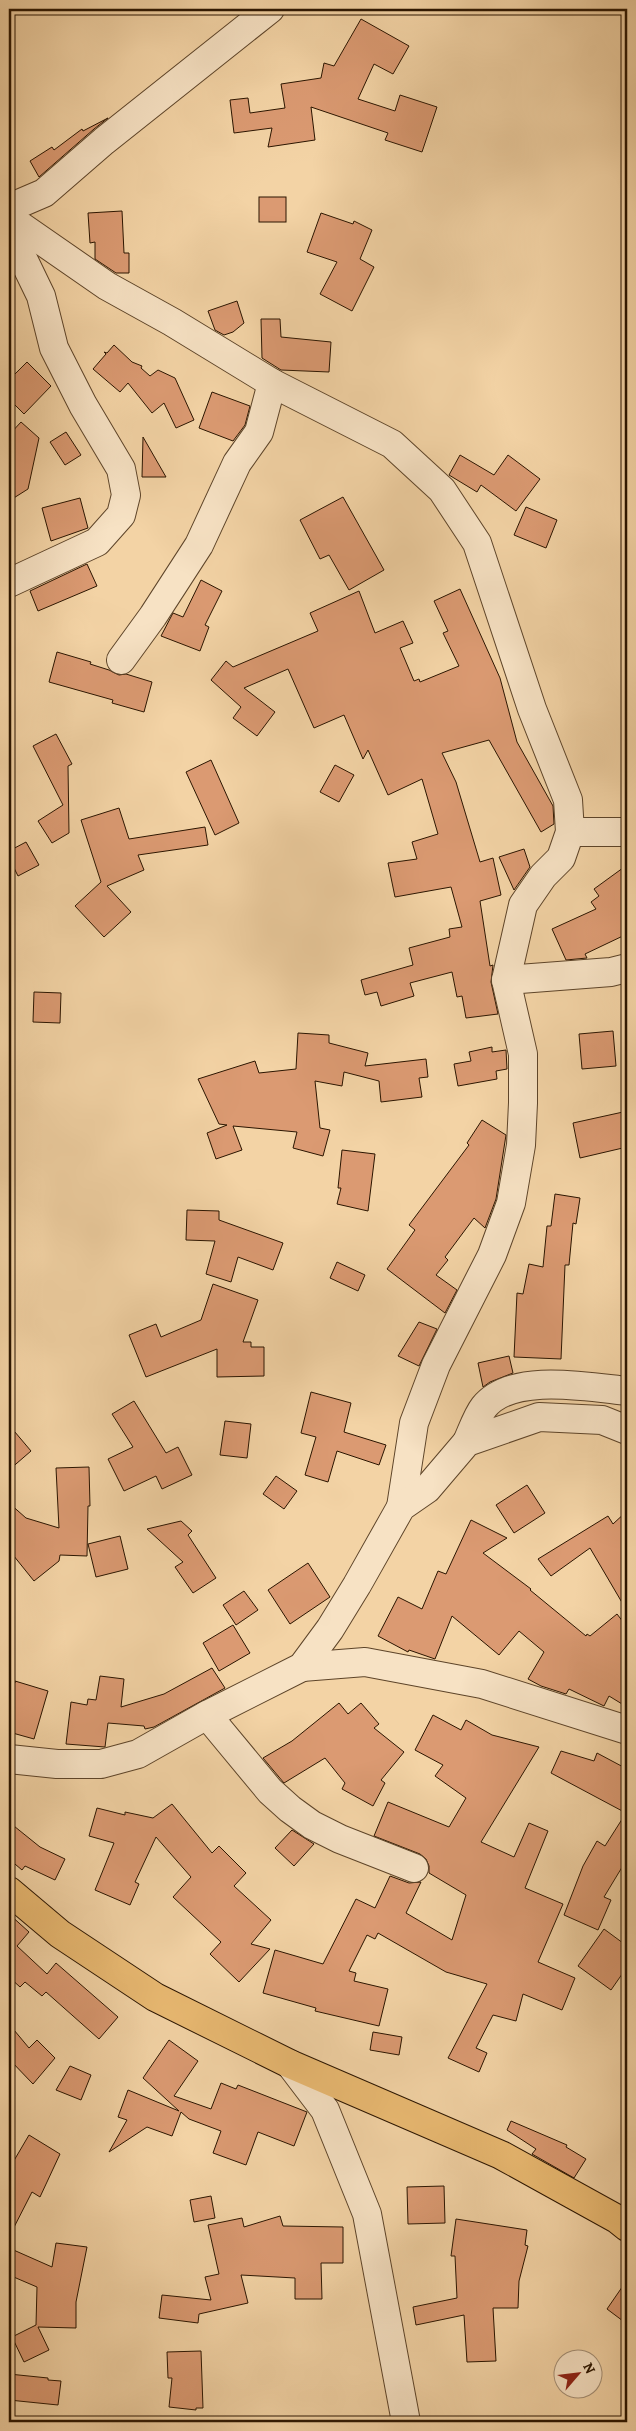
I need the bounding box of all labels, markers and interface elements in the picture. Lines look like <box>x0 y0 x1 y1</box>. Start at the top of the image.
north arrow <box>554 2348 604 2398</box>
text: N <box>578 2359 600 2377</box>

